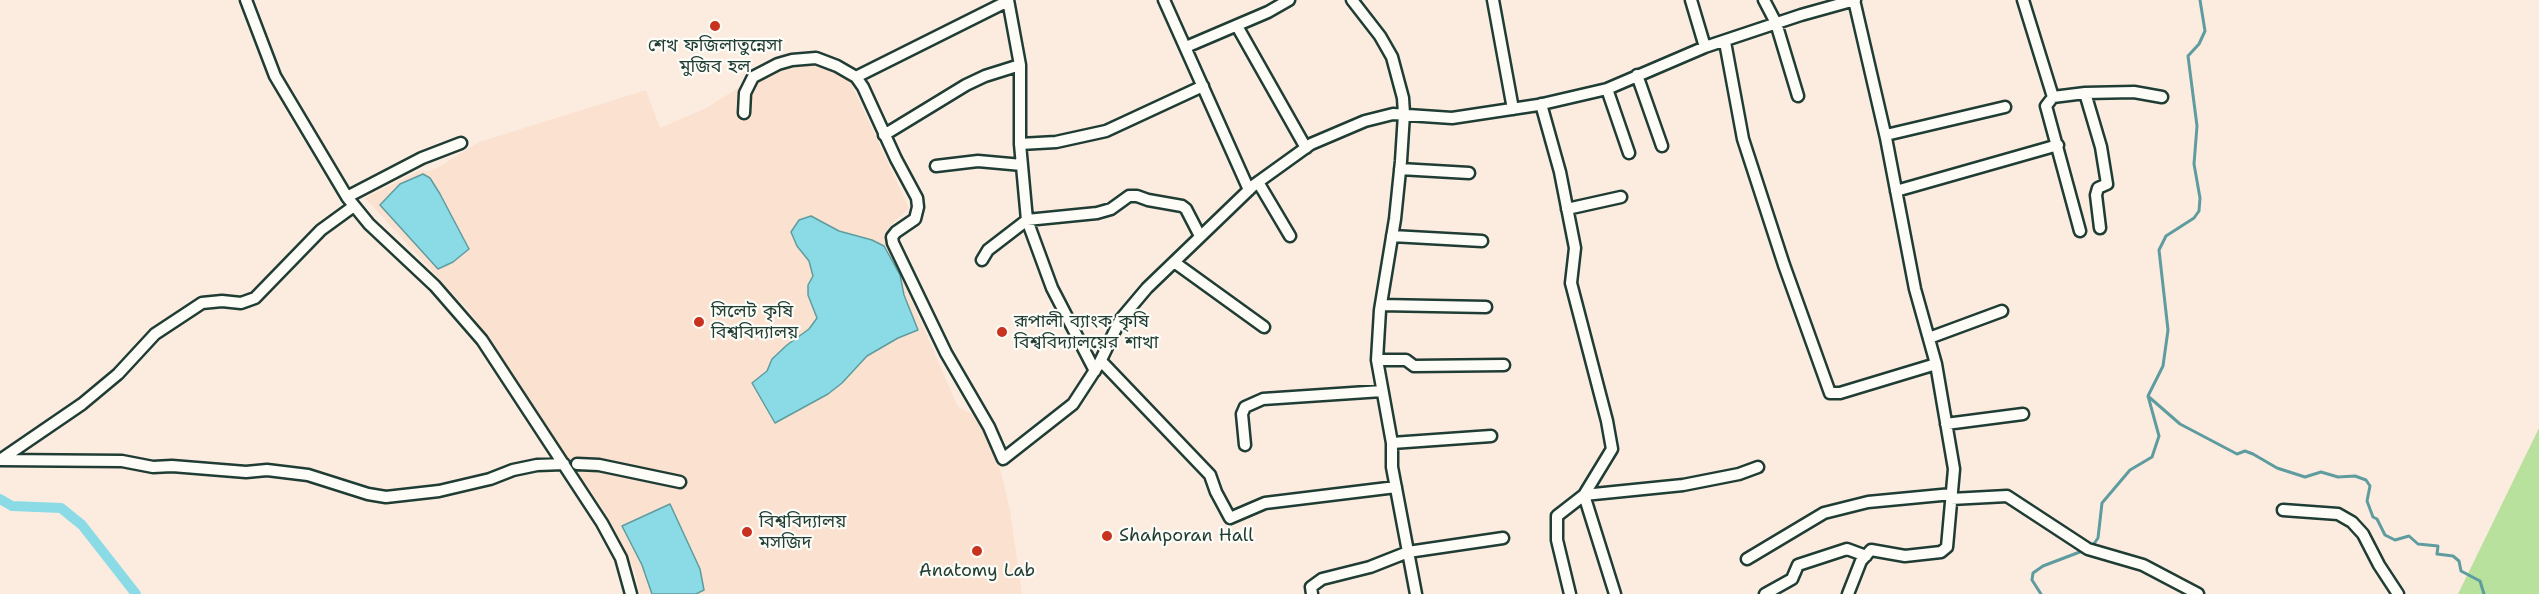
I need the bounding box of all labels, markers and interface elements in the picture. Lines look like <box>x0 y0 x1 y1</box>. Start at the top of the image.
marker: শেখ ফজিলাতুন্নেসা মুজিব হল <box>708 19 722 33</box>
place label: শেখ ফজিলাতুন্নেসা মুজিব হল <box>648 35 782 78</box>
place label: সিলেট কৃষি বিশ্ববিদ্যালয় <box>711 301 798 344</box>
place label: রূপালী ব্যাংক কৃষি বিশ্ববিদ্যালয়ের শাখা <box>1014 311 1158 354</box>
marker: সিলেট কৃষি বিশ্ববিদ্যালয় <box>692 315 706 329</box>
marker: রূপালী ব্যাংক কৃষি বিশ্ববিদ্যালয়ের শাখা <box>995 325 1009 339</box>
place label: বিশ্ববিদ্যালয় মসজিদ <box>759 511 846 554</box>
marker: বিশ্ববিদ্যালয় মসজিদ <box>740 525 754 539</box>
place label: Shahporan Hall <box>1119 525 1254 547</box>
marker: Shahporan Hall <box>1100 529 1114 543</box>
marker: Anatomy Lab <box>970 544 984 558</box>
place label: Anatomy Lab <box>919 560 1035 582</box>

